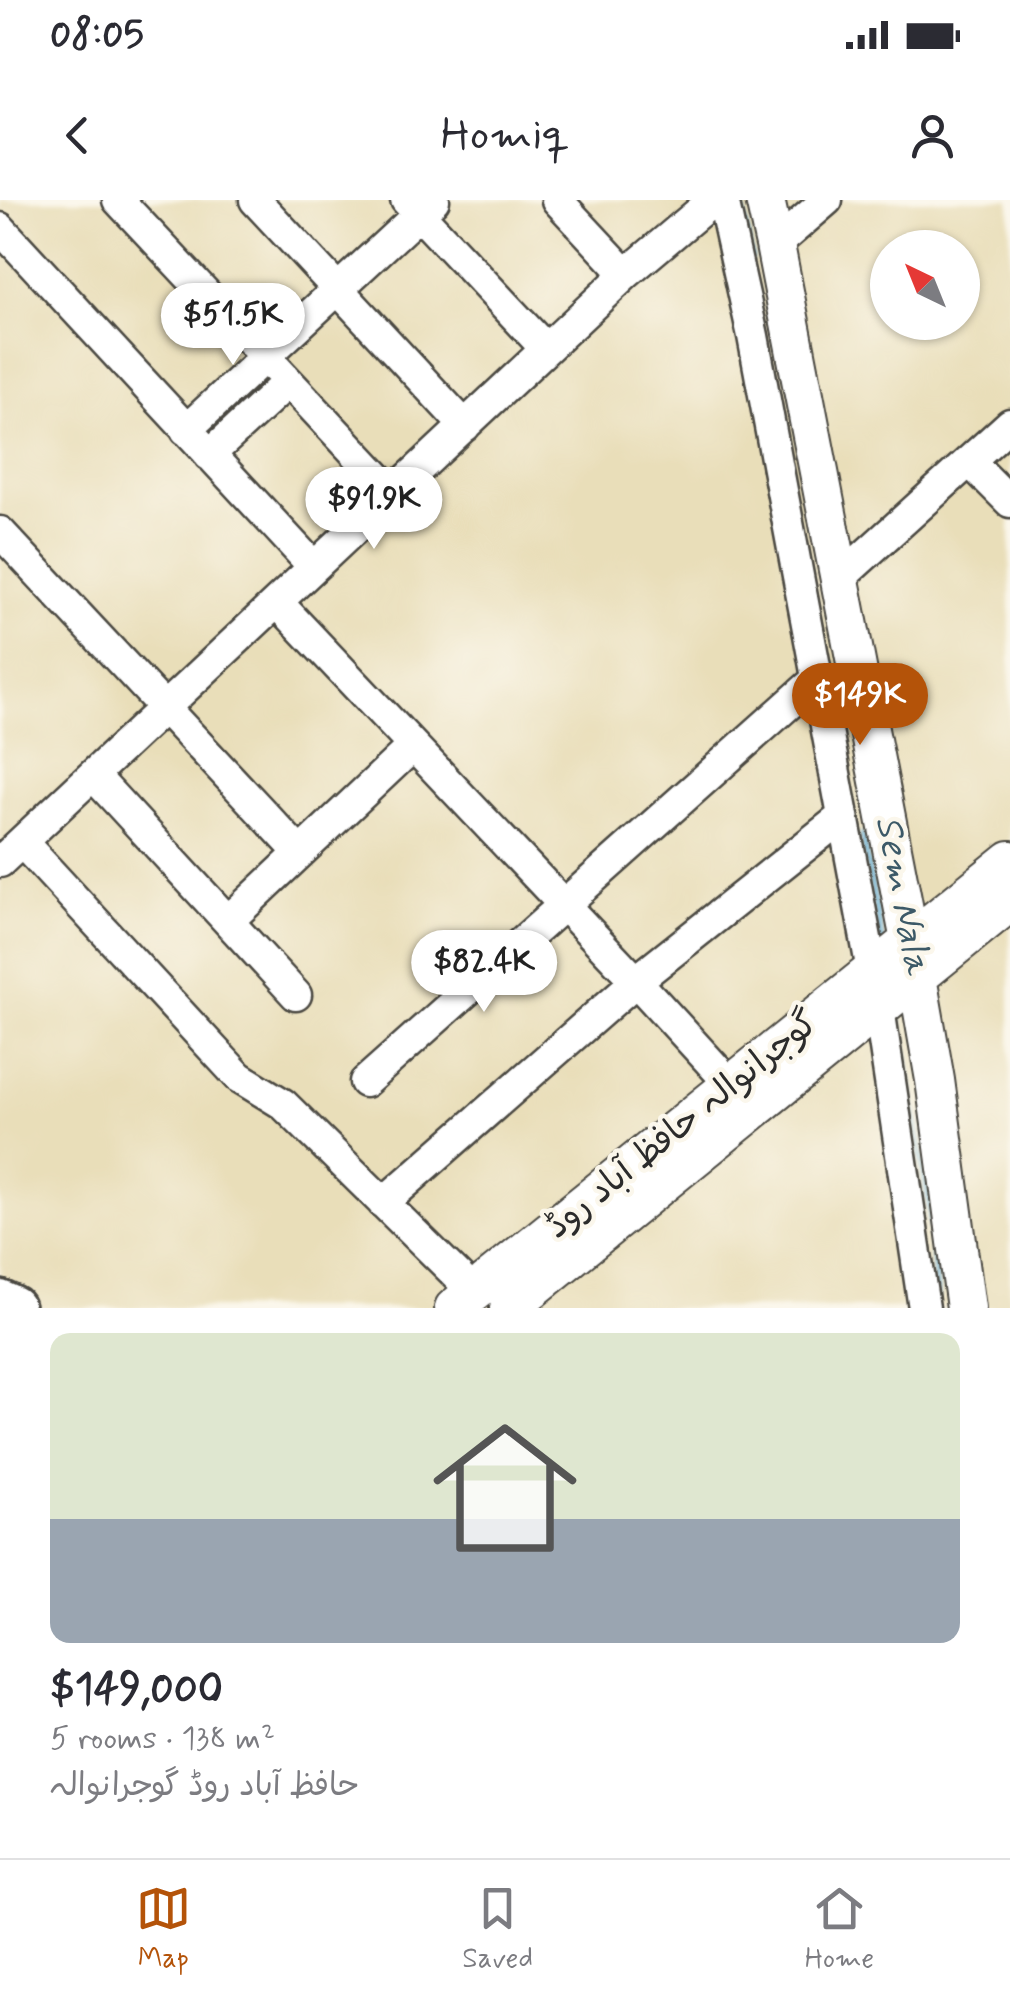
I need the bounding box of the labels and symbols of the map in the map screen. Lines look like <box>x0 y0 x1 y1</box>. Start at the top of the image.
north arrow <box>870 230 980 340</box>
pin: $51.5K <box>152 283 314 368</box>
pin: $91.9K <box>293 467 455 552</box>
pin: $149K <box>790 663 930 748</box>
water label: Sem Nala <box>863 812 942 980</box>
pin: $82.4K <box>403 930 565 1015</box>
street label: گوجرانوالہ حافظ آباد روڈ <box>536 1001 828 1249</box>

